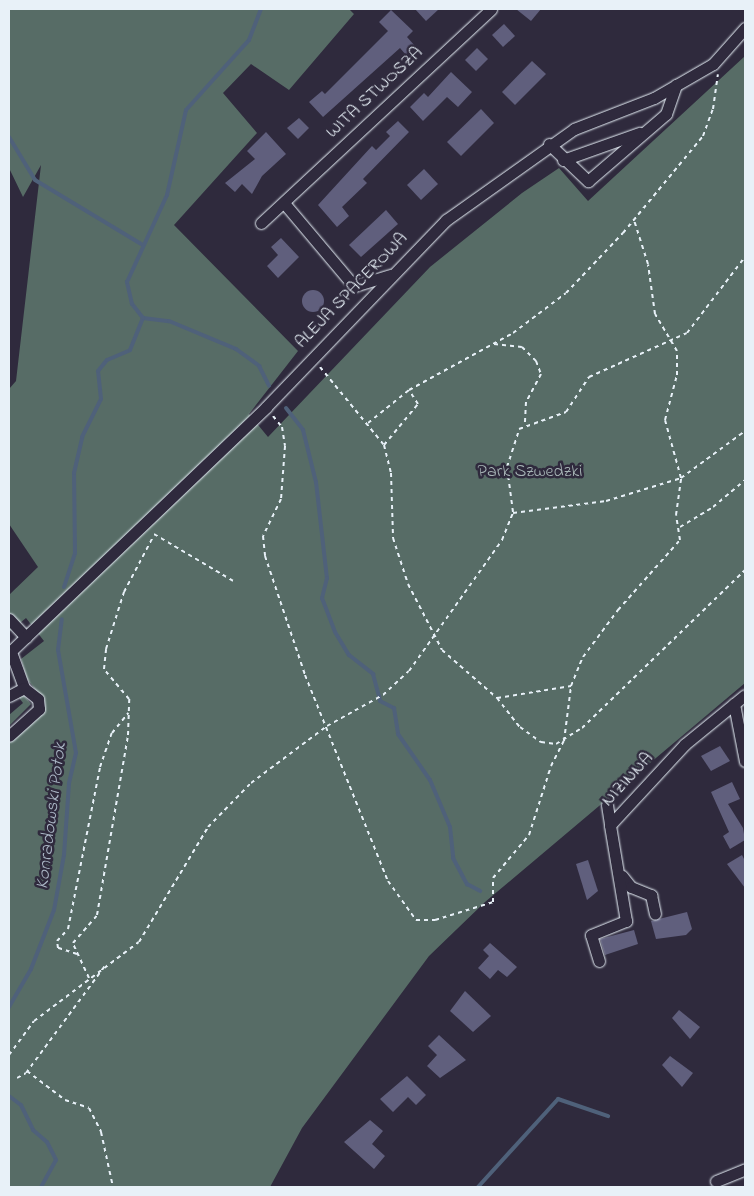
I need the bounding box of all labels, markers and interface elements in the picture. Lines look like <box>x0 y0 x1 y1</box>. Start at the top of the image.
street label: WITA STWOSZA <box>322 43 428 143</box>
street label: ALEJA SPACEROWA <box>291 229 413 353</box>
park label: Park Szwedzki <box>478 461 582 483</box>
water label: Konradowski Potok <box>32 741 72 891</box>
street label: NIZINNA <box>598 748 658 812</box>

